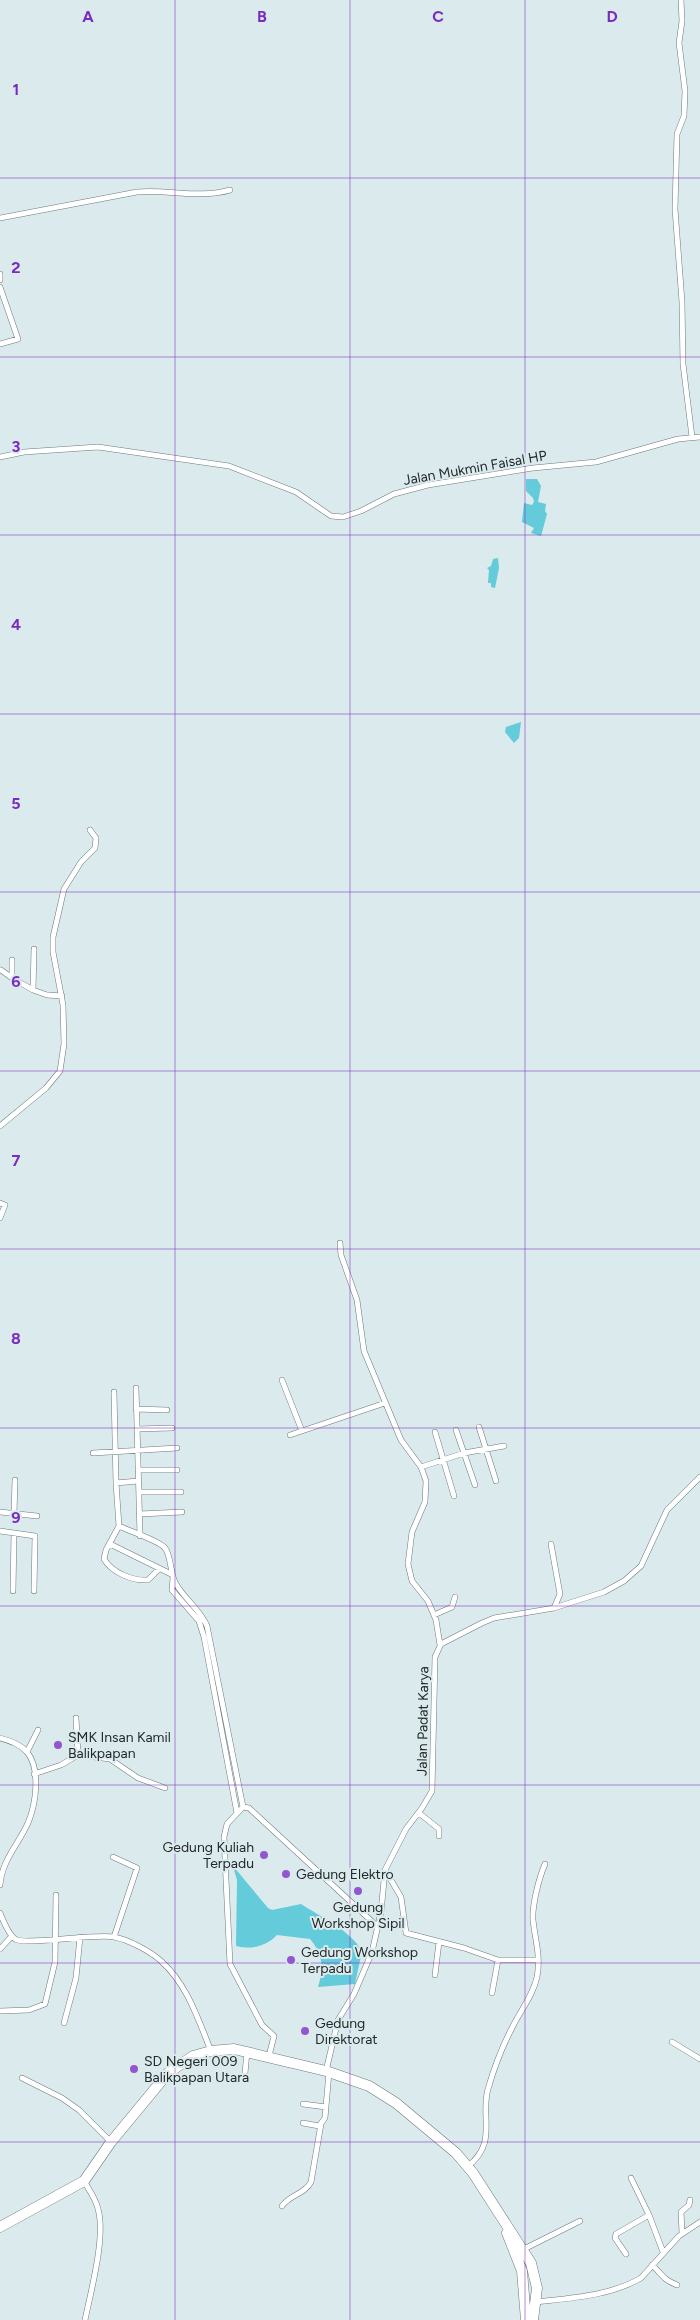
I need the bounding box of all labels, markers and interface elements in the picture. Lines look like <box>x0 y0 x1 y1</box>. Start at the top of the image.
text: A <box>82 7 94 26</box>
text: B <box>257 7 267 26</box>
text: C <box>432 7 444 26</box>
text: D <box>606 7 618 26</box>
text: 1 <box>13 80 19 99</box>
text: 2 <box>11 258 21 277</box>
text: 3 <box>12 437 21 456</box>
street label: Jalan Mukmin Faisal HP <box>402 447 548 489</box>
text: 4 <box>11 615 21 634</box>
text: 5 <box>11 794 21 813</box>
text: 6 <box>11 972 21 991</box>
text: 7 <box>12 1151 21 1170</box>
text: 8 <box>11 1329 21 1348</box>
text: 9 <box>11 1508 21 1527</box>
street label: Jalan Padat Karya <box>414 1666 432 1776</box>
place label: SMK Insan Kamil Balikpapan <box>68 1729 171 1762</box>
marker: SMK Insan Kamil Balikpapan <box>52 1739 64 1751</box>
place label: Gedung Kuliah Terpadu <box>163 1839 254 1872</box>
marker: Gedung Kuliah Terpadu <box>258 1849 270 1861</box>
place label: Gedung Elektro <box>296 1866 394 1883</box>
marker: Gedung Elektro <box>280 1868 292 1880</box>
marker: Gedung Workshop Sipil <box>352 1885 364 1897</box>
place label: Gedung Workshop Sipil <box>311 1899 405 1932</box>
place label: Gedung Workshop Terpadu <box>301 1944 418 1977</box>
marker: Gedung Workshop Terpadu <box>285 1954 297 1966</box>
place label: Gedung Direktorat <box>315 2015 378 2048</box>
marker: Gedung Direktorat <box>299 2025 311 2037</box>
place label: SD Negeri 009 Balikpapan Utara <box>144 2053 249 2086</box>
marker: SD Negeri 009 Balikpapan Utara <box>128 2063 140 2075</box>

